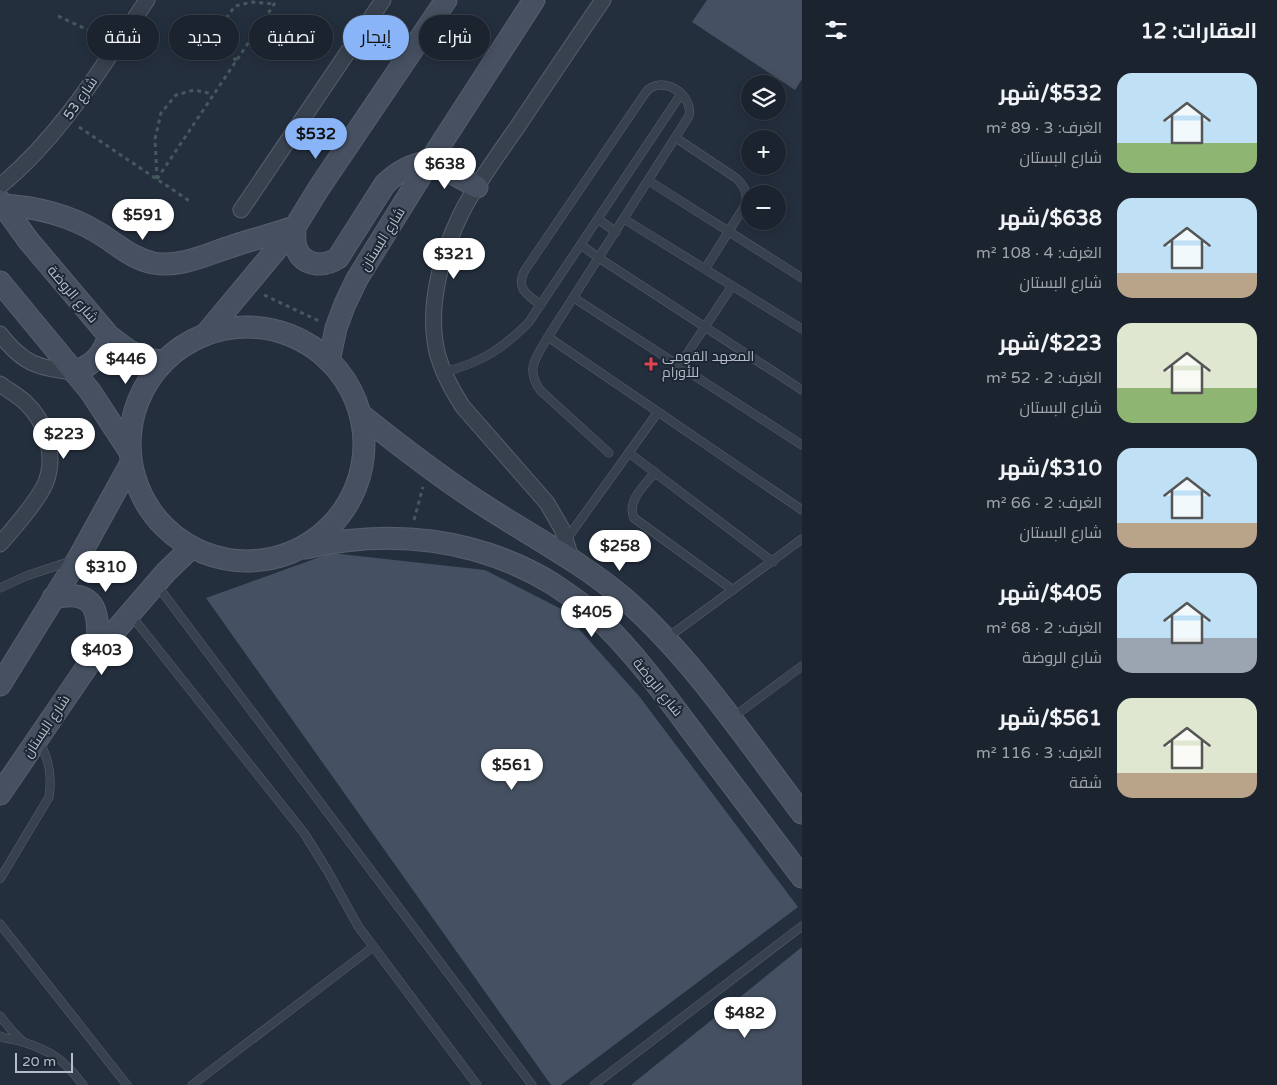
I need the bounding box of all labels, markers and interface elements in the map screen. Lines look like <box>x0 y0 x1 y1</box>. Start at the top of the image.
chip: شقة <box>87 15 159 60</box>
chip: جديد <box>169 15 239 60</box>
chip: تصفية <box>249 15 333 60</box>
chip: إيجار <box>343 15 409 60</box>
chip: شراء <box>419 15 490 60</box>
icon: filters <box>822 16 850 44</box>
text: العقارات: 12 <box>1140 19 1257 44</box>
street label: شارع 53 <box>60 74 101 123</box>
map controls <box>741 75 786 230</box>
button: layers <box>741 75 786 120</box>
text: $532/شهر <box>999 81 1102 106</box>
icon: home <box>1157 93 1217 153</box>
pin: $532 <box>286 118 346 160</box>
text: الغرف: 3 · 89 m² <box>986 118 1102 138</box>
text: $532 <box>296 124 336 144</box>
button: + <box>741 130 786 175</box>
pin: $638 <box>415 148 475 190</box>
text: شارع البستان <box>1020 148 1102 168</box>
text: $638 <box>425 154 465 174</box>
button: − <box>741 185 786 230</box>
pin: $591 <box>113 198 173 241</box>
street label: شارع البستان <box>356 204 409 274</box>
text: $591 <box>123 205 163 225</box>
text: $638/شهر <box>999 206 1102 231</box>
icon: home <box>1157 218 1217 278</box>
pin: $321 <box>424 238 484 280</box>
text: الغرف: 4 · 108 m² <box>976 243 1102 263</box>
text: $321 <box>434 244 474 264</box>
street label: شارع الروضة <box>44 262 102 327</box>
text: شارع البستان <box>1020 273 1102 293</box>
text: $223/شهر <box>999 331 1102 356</box>
pin: $446 <box>96 342 156 385</box>
icon: home <box>1157 343 1217 403</box>
place label: المعهد القومى للأورام <box>662 348 754 382</box>
text: $446 <box>106 349 146 369</box>
marker: المعهد القومى للأورام <box>644 357 658 371</box>
text: الغرف: 2 · 52 m² <box>986 368 1102 388</box>
text: شارع البستان <box>1020 398 1102 418</box>
pin: $223 <box>34 418 94 460</box>
text: $223 <box>44 424 84 444</box>
text: $310/شهر <box>999 456 1102 481</box>
icon: home <box>1157 468 1217 528</box>
text: الغرف: 2 · 66 m² <box>986 493 1102 513</box>
text: شارع البستان <box>1020 523 1102 543</box>
pin: $258 <box>590 530 650 572</box>
text: $258 <box>600 536 640 556</box>
pin: $310 <box>76 550 136 593</box>
text: $310 <box>86 557 126 577</box>
text: $405/شهر <box>999 581 1102 606</box>
icon: home <box>1157 593 1217 653</box>
pin: $405 <box>562 596 622 638</box>
text: $405 <box>572 602 612 622</box>
text: الغرف: 2 · 68 m² <box>986 618 1102 638</box>
pin: $403 <box>72 634 132 676</box>
text: $403 <box>82 640 122 660</box>
text: شارع الروضة <box>1022 648 1102 668</box>
street label: شارع الروضة <box>629 655 686 720</box>
street label: شارع البستان <box>19 692 74 761</box>
text: $561/شهر <box>999 706 1102 731</box>
icon: home <box>1157 718 1217 778</box>
text: الغرف: 3 · 116 m² <box>976 743 1102 763</box>
pin: $561 <box>482 748 542 791</box>
text: $561 <box>492 755 532 775</box>
text: شقة <box>1069 773 1102 793</box>
pin: $482 <box>715 996 775 1039</box>
text: $482 <box>725 1003 765 1023</box>
scale bar <box>15 1050 72 1073</box>
text: 20 m <box>22 1053 56 1070</box>

